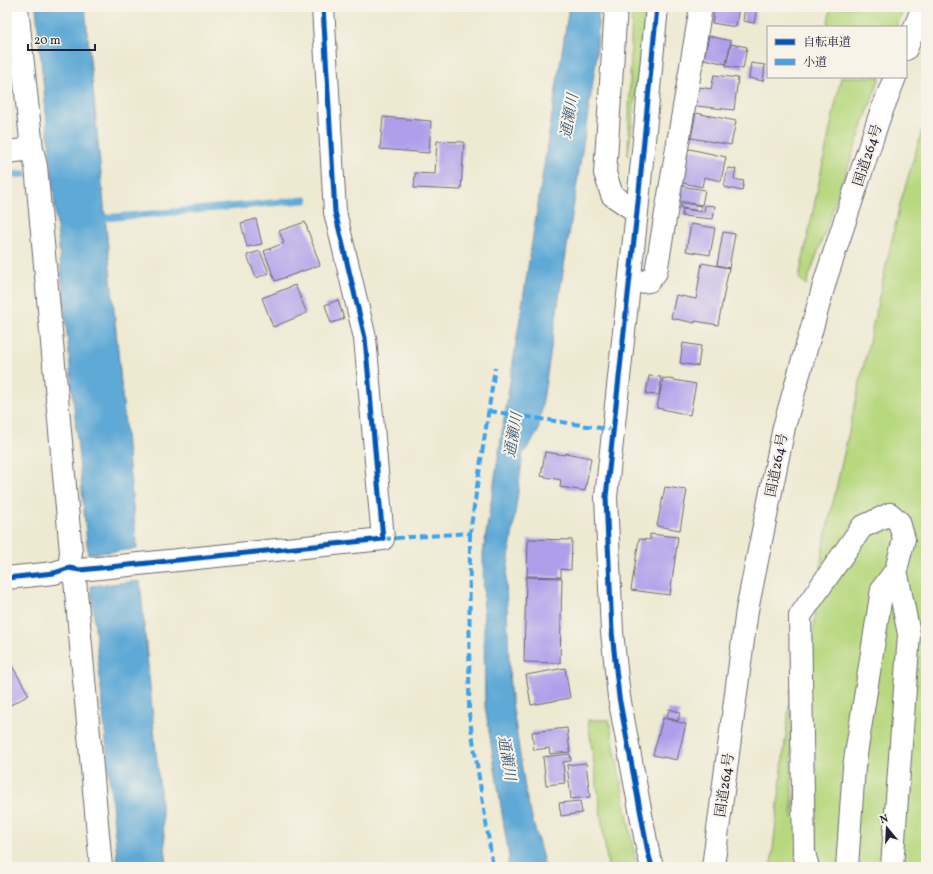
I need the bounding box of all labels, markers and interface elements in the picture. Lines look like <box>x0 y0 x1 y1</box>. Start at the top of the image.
scale bar <box>28 26 95 52</box>
legend <box>767 26 907 78</box>
text: 20 m <box>34 33 61 49</box>
text: 自転車道 <box>803 35 851 51</box>
text: 小道 <box>803 55 827 71</box>
water label: 通瀬川 <box>556 90 585 140</box>
street label: 国道264号 <box>849 122 887 189</box>
water label: 通瀬川 <box>500 409 529 459</box>
street label: 国道264号 <box>762 432 793 499</box>
water label: 通瀬川 <box>492 734 520 784</box>
street label: 国道264号 <box>712 752 739 818</box>
north arrow <box>867 808 907 848</box>
text: N <box>878 812 890 828</box>

